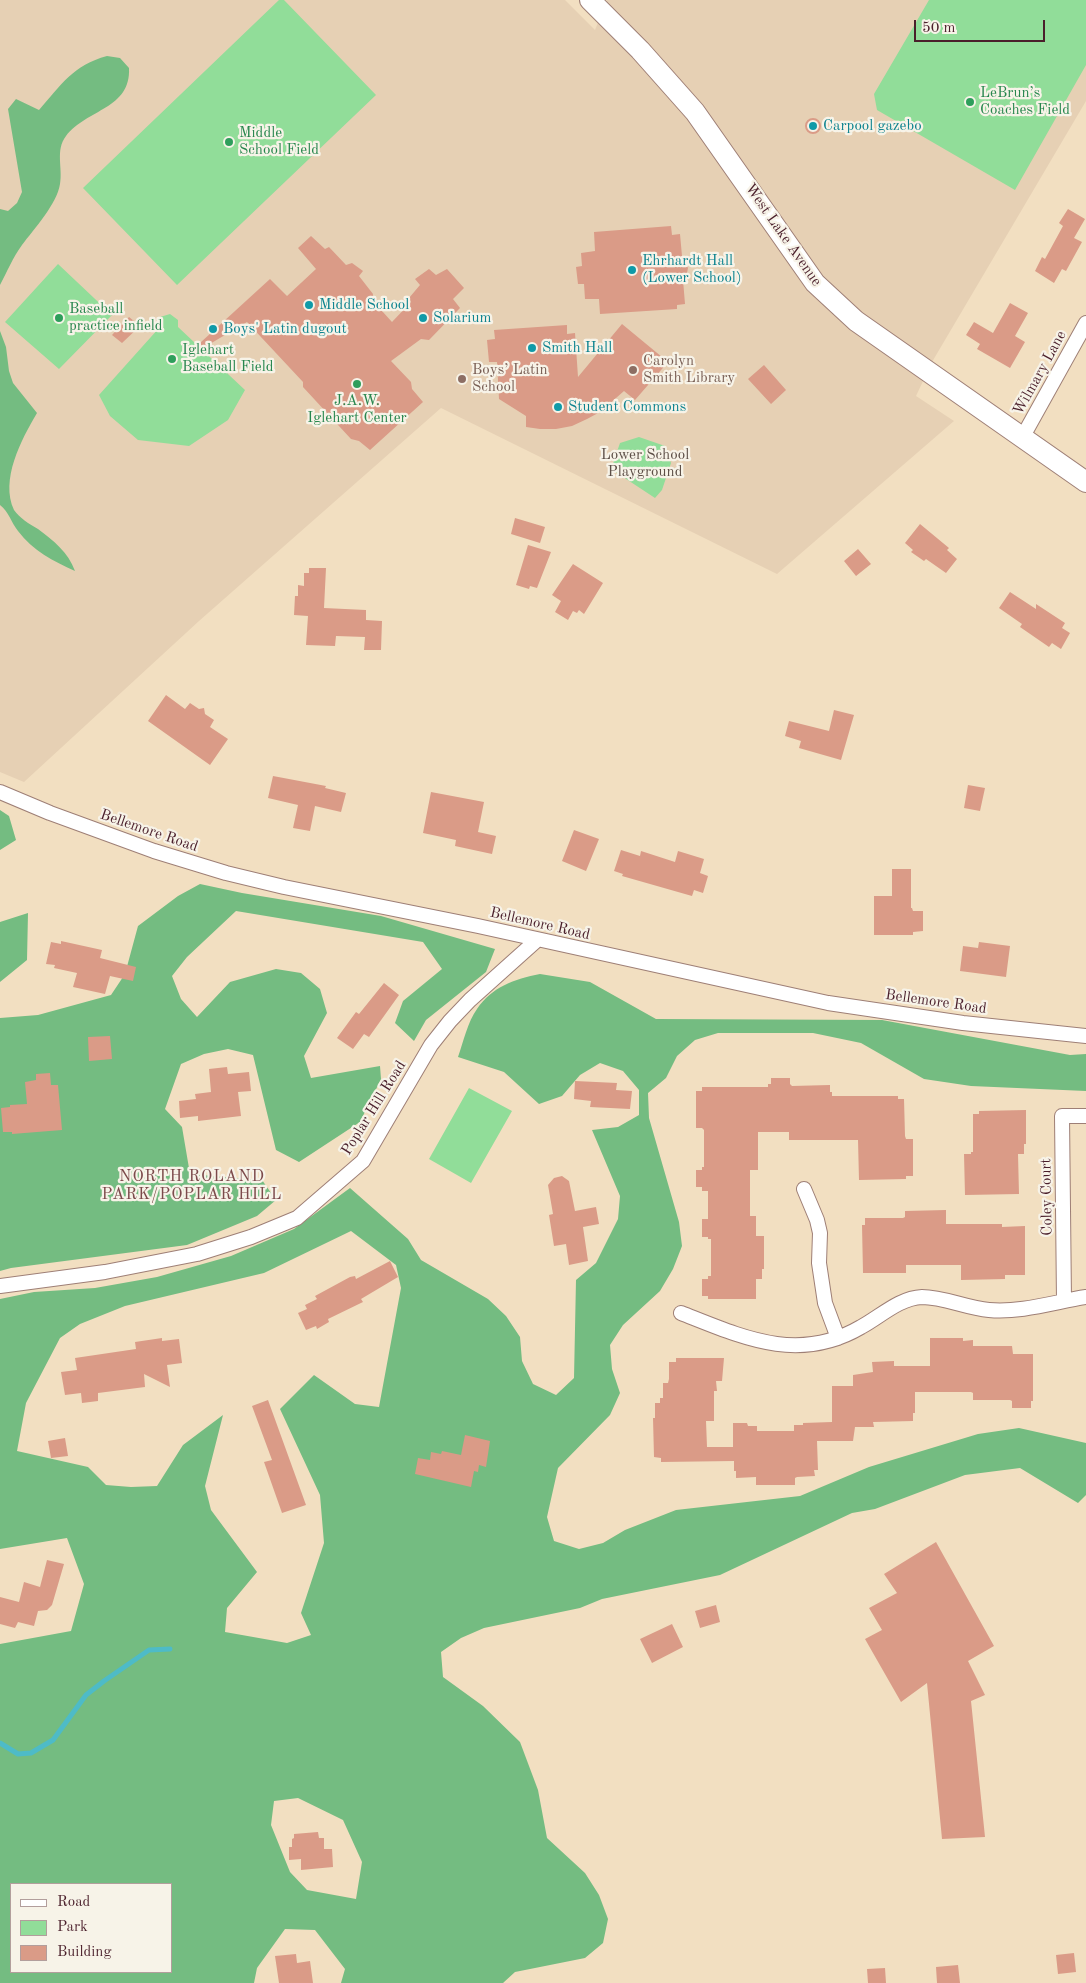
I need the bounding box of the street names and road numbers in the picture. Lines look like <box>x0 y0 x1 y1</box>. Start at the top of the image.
street label: West Lake Avenue <box>741 180 825 290</box>
street label: Wilmary Lane <box>1009 328 1071 418</box>
street label: Bellemore Road <box>98 806 200 856</box>
street label: Bellemore Road <box>488 904 592 944</box>
street label: Bellemore Road <box>884 986 988 1018</box>
street label: Poplar Hill Road <box>338 1057 410 1159</box>
street label: Coley Court <box>1037 1158 1057 1236</box>

